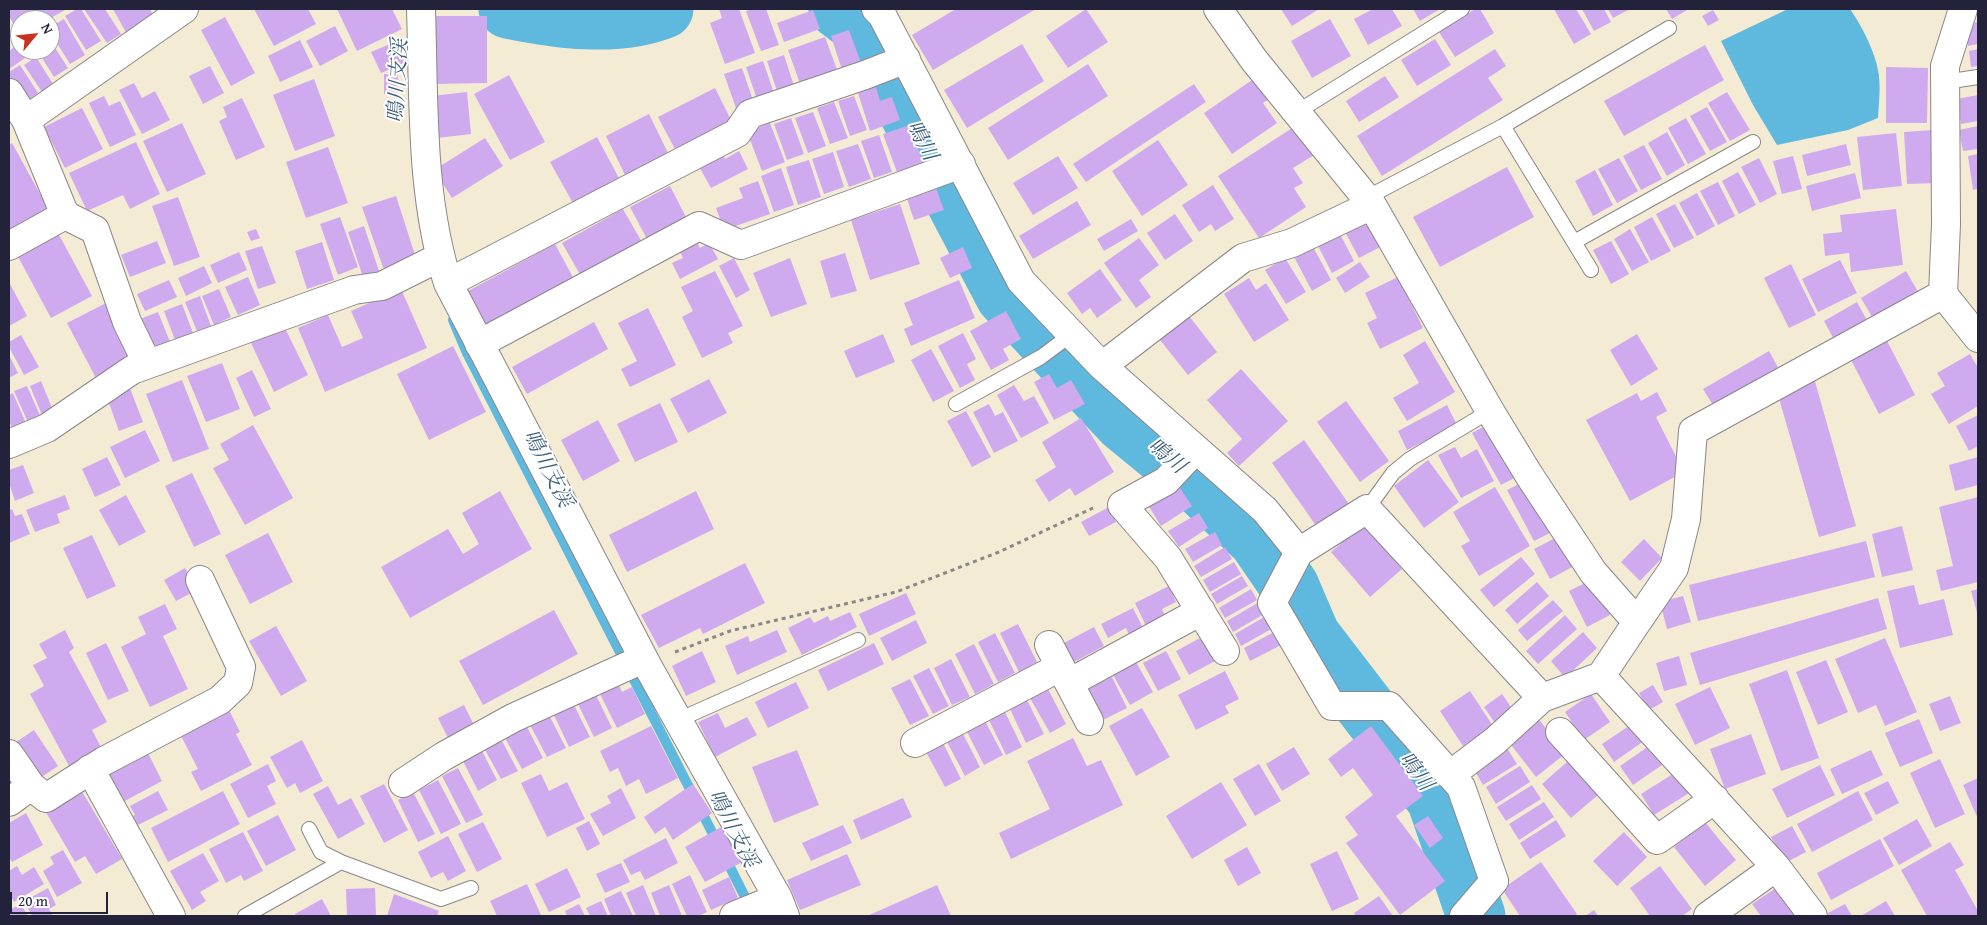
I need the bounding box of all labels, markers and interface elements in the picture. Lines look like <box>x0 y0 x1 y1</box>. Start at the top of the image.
north arrow <box>10 10 60 60</box>
text: N <box>36 20 58 37</box>
water label: 鳴川支渓 <box>384 38 414 124</box>
water label: 鳴川 <box>900 117 942 165</box>
water label: 鳴川支渓 <box>517 426 577 512</box>
water label: 鳴川 <box>1142 434 1190 480</box>
water label: 鳴川 <box>1392 748 1438 796</box>
water label: 鳴川支渓 <box>702 786 762 872</box>
scale bar <box>12 882 110 914</box>
text: 20 m <box>18 890 48 911</box>

